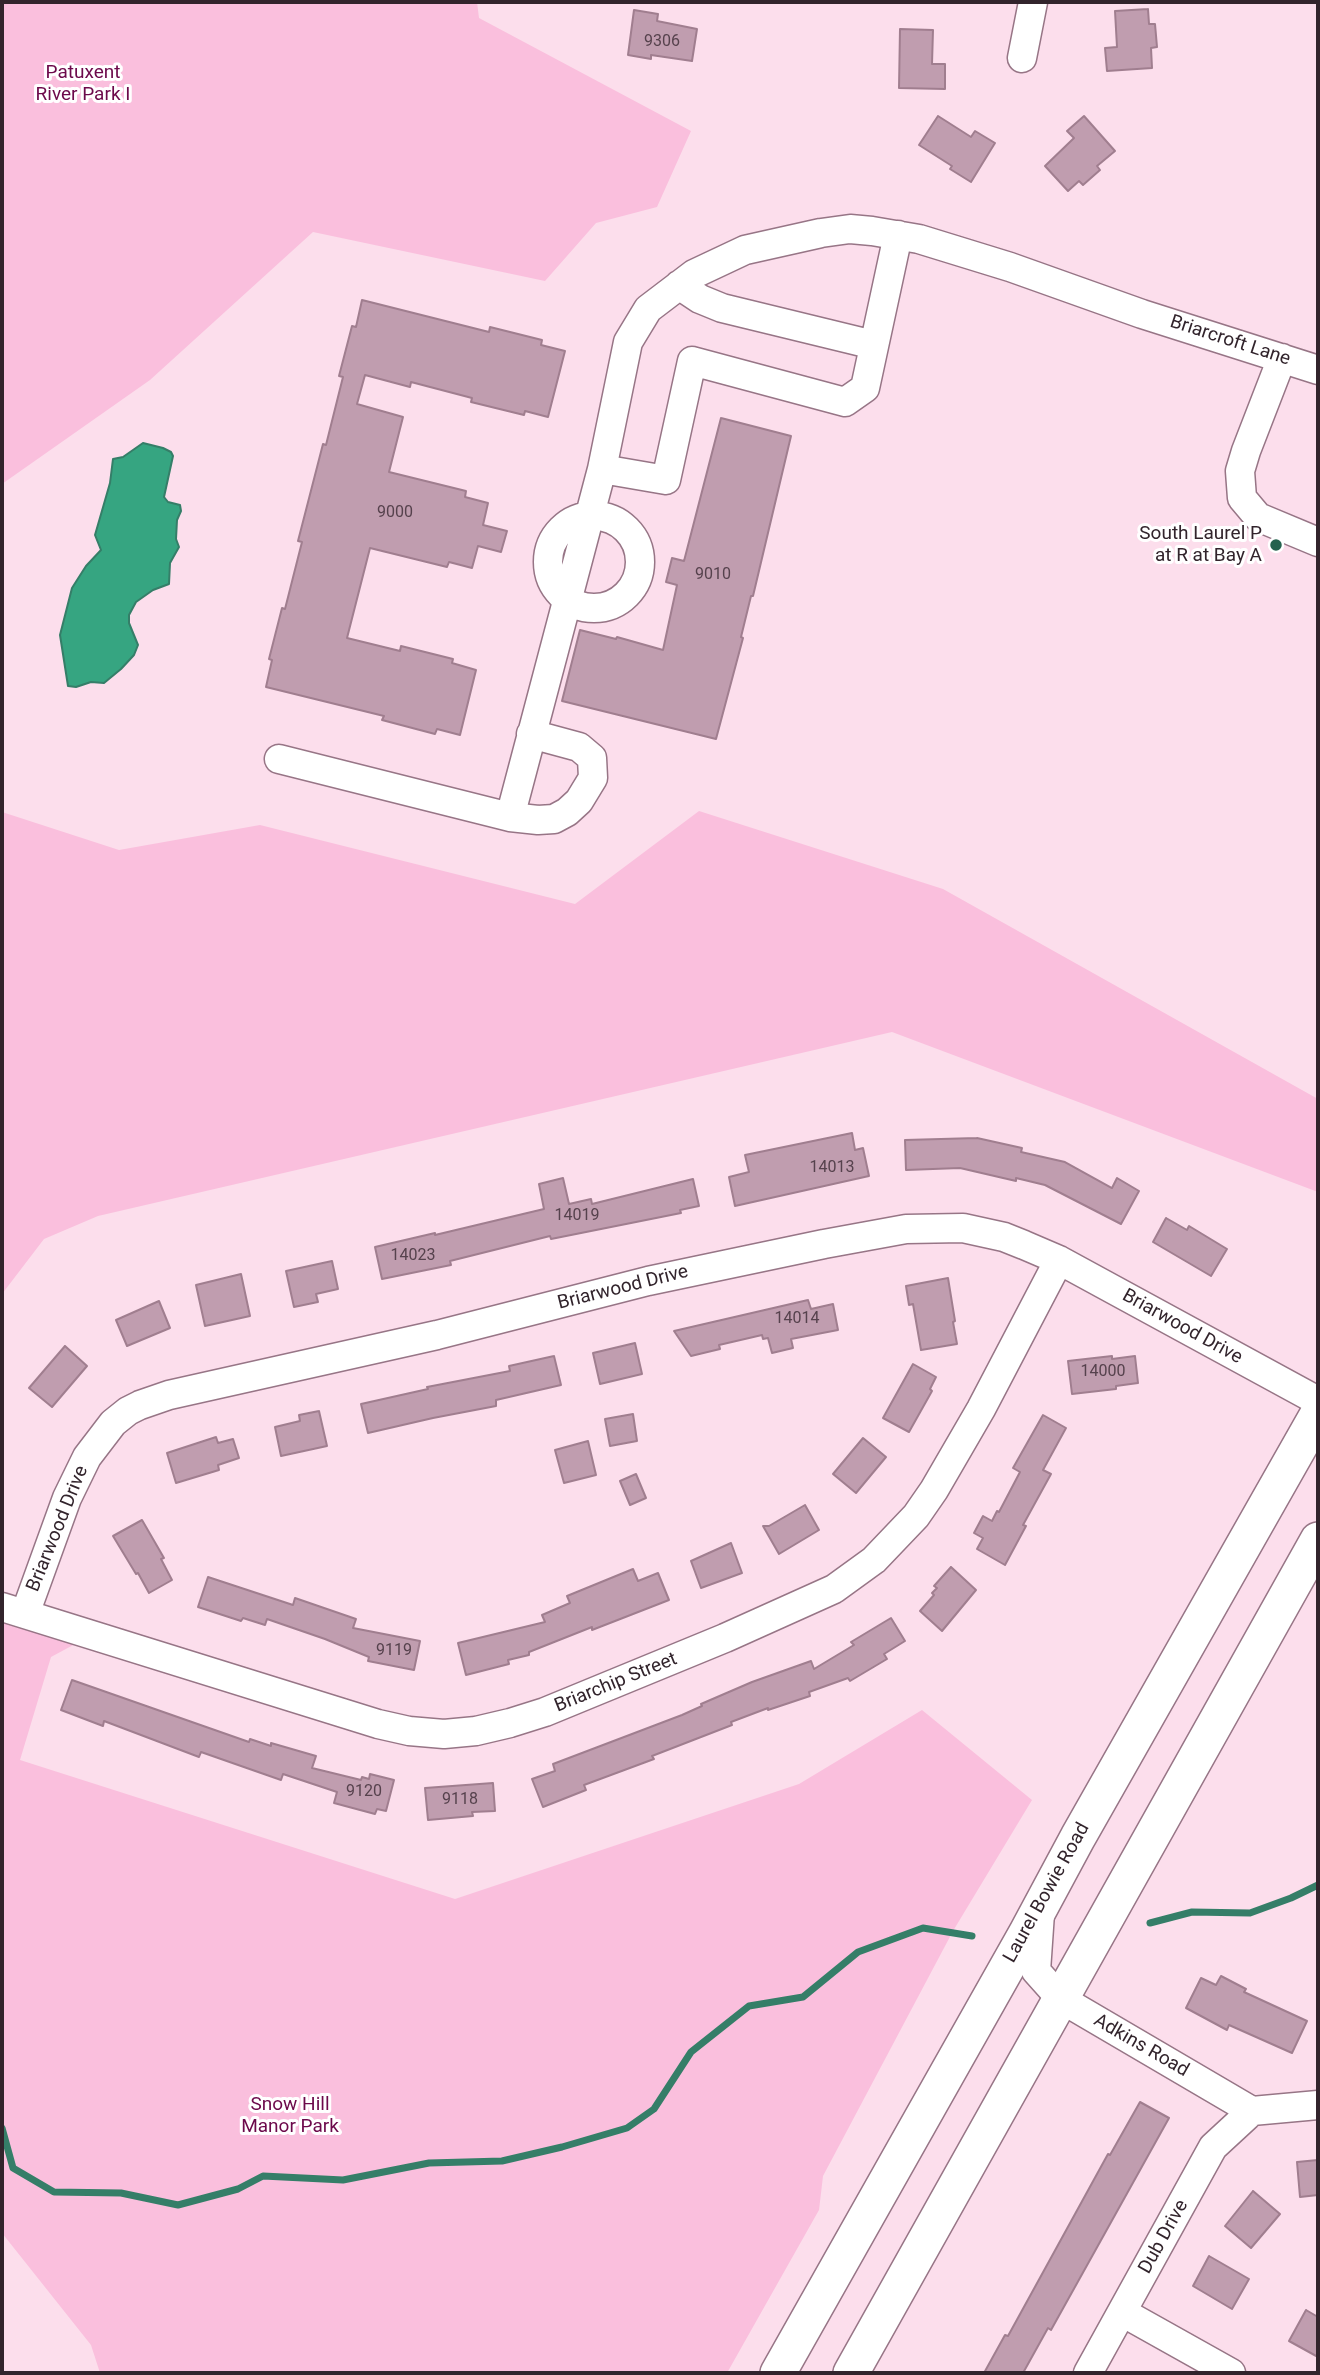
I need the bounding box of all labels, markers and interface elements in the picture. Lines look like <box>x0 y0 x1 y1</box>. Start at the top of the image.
house number: 9306 <box>644 32 680 52</box>
park label: Patuxent River Park I <box>36 62 130 106</box>
street label: Briarcroft Lane <box>1167 311 1293 371</box>
house number: 9000 <box>377 503 413 523</box>
place label: South Laurel P at R at Bay A <box>1139 523 1262 567</box>
marker: South Laurel P at R at Bay A <box>1268 537 1284 553</box>
house number: 9010 <box>695 565 731 585</box>
house number: 14013 <box>810 1158 854 1178</box>
house number: 14019 <box>555 1206 599 1226</box>
house number: 14023 <box>391 1246 435 1266</box>
street label: Briarwood Drive <box>555 1261 691 1315</box>
street label: Briarwood Drive <box>1118 1285 1246 1369</box>
house number: 14014 <box>775 1309 819 1329</box>
house number: 14000 <box>1081 1362 1125 1382</box>
street label: Briarwood Drive <box>22 1463 94 1595</box>
house number: 9119 <box>376 1641 412 1661</box>
street label: Briarchip Street <box>551 1648 681 1718</box>
house number: 9120 <box>346 1782 382 1802</box>
house number: 9118 <box>442 1790 478 1810</box>
street label: Laurel Bowie Road <box>999 1819 1095 1967</box>
street label: Adkins Road <box>1089 2010 1193 2082</box>
park label: Snow Hill Manor Park <box>241 2094 339 2138</box>
street label: Dub Drive <box>1134 2196 1194 2278</box>

